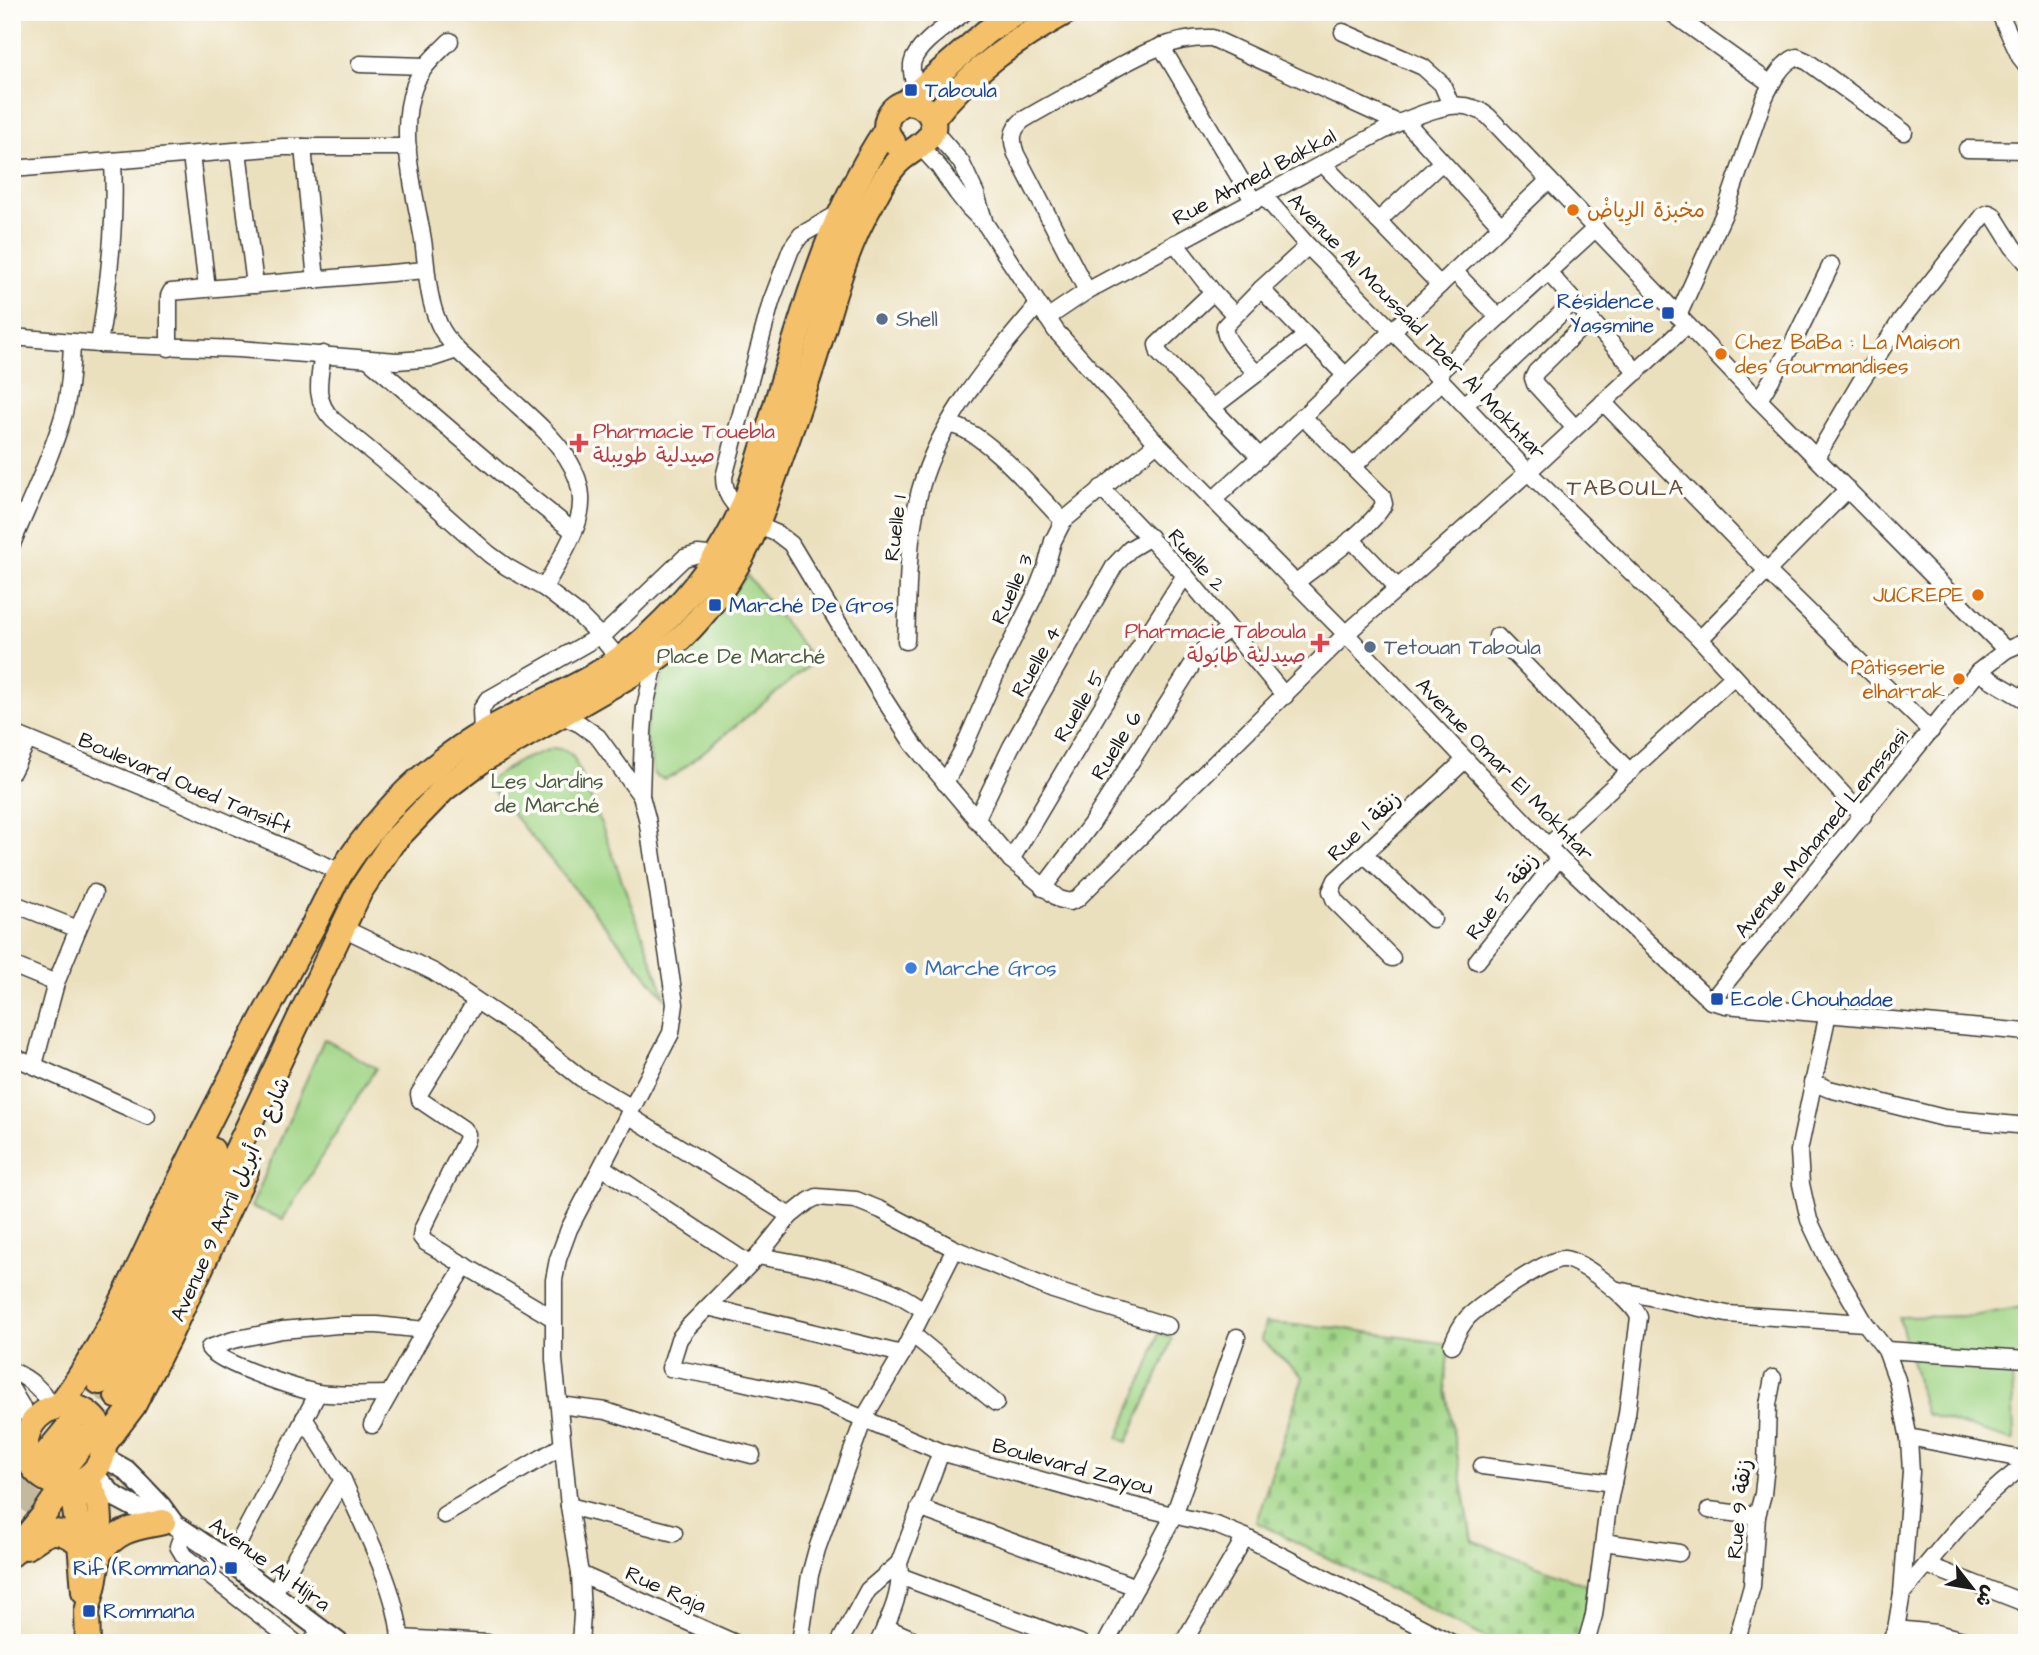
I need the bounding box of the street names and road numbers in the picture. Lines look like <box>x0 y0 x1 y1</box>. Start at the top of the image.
street label: Rue Ahmed Bakkal <box>1167 122 1341 233</box>
street label: Avenue Al Moussaid Tber Al Mokhtar <box>1281 187 1553 466</box>
street label: Ruelle 1 <box>877 493 914 563</box>
street label: Ruelle 2 <box>1161 522 1232 598</box>
street label: Ruelle 3 <box>984 549 1041 629</box>
street label: Ruelle 4 <box>1004 620 1068 702</box>
street label: Ruelle 5 <box>1047 665 1112 747</box>
street label: Avenue Omar El Mokhtar <box>1409 671 1600 868</box>
street label: Ruelle 6 <box>1084 705 1149 785</box>
street label: Avenue Mohamed Lemssasi <box>1728 723 1915 944</box>
street label: Boulevard Oued Tansift <box>74 725 296 842</box>
street label: Rue 1 زنقة <box>1321 785 1407 868</box>
street label: Rue 5 زنقة <box>1459 847 1546 946</box>
street label: Avenue 9 Avril شارع 9 أبريل <box>163 1072 298 1326</box>
street label: Boulevard Zayou <box>989 1431 1157 1504</box>
street label: Rue 9 زنقة <box>1720 1458 1759 1560</box>
street label: Avenue Al Hijra <box>203 1510 337 1619</box>
street label: Rue Raja <box>621 1559 711 1620</box>

